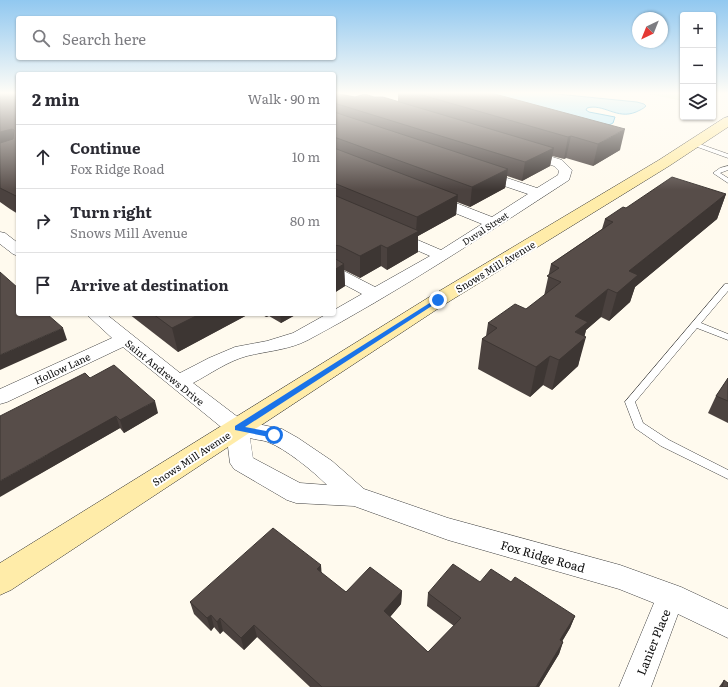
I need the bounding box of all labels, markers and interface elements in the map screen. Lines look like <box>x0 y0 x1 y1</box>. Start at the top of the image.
north arrow <box>632 12 668 48</box>
map controls <box>680 12 716 120</box>
button: + <box>680 12 716 48</box>
search box <box>16 16 336 60</box>
icon: search <box>30 27 52 49</box>
text: Search here <box>62 27 146 50</box>
button: − <box>680 48 716 84</box>
button: layers <box>680 84 716 120</box>
text: 2 min <box>32 86 80 111</box>
text: Walk · 90 m <box>248 89 320 108</box>
text: Continue <box>70 136 140 159</box>
icon: ahead <box>32 146 54 168</box>
text: 10 m <box>292 147 320 166</box>
text: Fox Ridge Road <box>70 159 164 178</box>
text: Turn right <box>70 200 152 223</box>
street label: Duval Street <box>459 208 511 248</box>
icon: right <box>32 210 54 232</box>
text: 80 m <box>290 211 320 230</box>
text: Snows Mill Avenue <box>70 223 188 242</box>
street label: Snows Mill Avenue <box>452 236 538 296</box>
text: Arrive at destination <box>70 273 229 296</box>
icon: arrive <box>32 274 54 296</box>
route end <box>429 291 447 309</box>
street label: Saint Andrews Drive <box>122 335 208 409</box>
street label: Hollow Lane <box>31 348 93 388</box>
route start <box>265 426 283 444</box>
street label: Snows Mill Avenue <box>149 427 233 489</box>
street label: Fox Ridge Road <box>499 535 588 577</box>
street label: Lanier Place <box>632 606 674 678</box>

